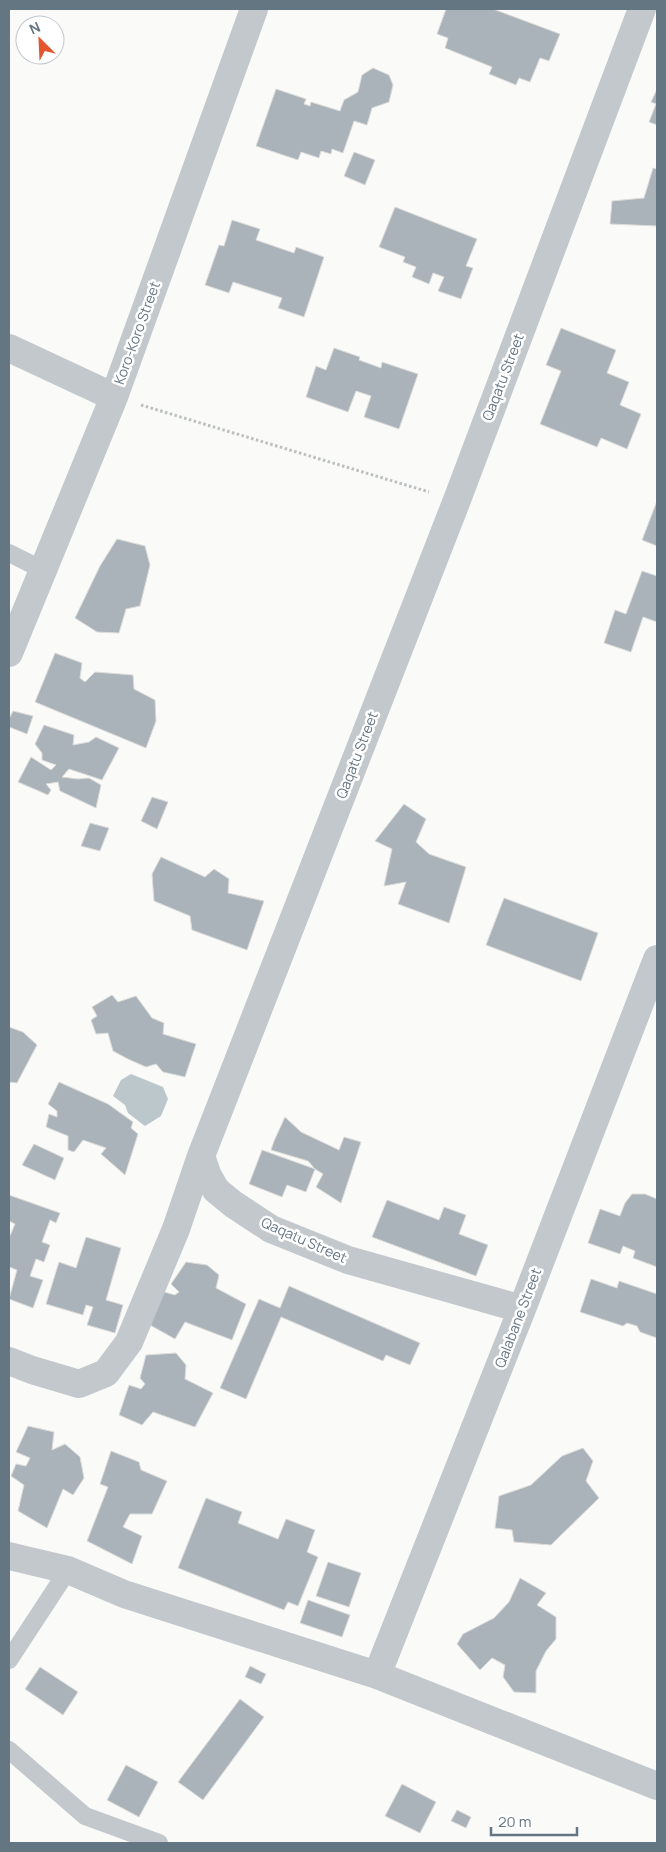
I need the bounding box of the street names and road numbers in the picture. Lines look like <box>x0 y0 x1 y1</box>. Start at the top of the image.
street label: Koro-Koro Street <box>109 278 164 387</box>
street label: Qaqatu Street <box>477 330 528 423</box>
street label: Qaqatu Street <box>331 708 382 801</box>
street label: Qaqatu Street <box>258 1212 350 1267</box>
street label: Qalabane Street <box>490 1265 545 1370</box>

